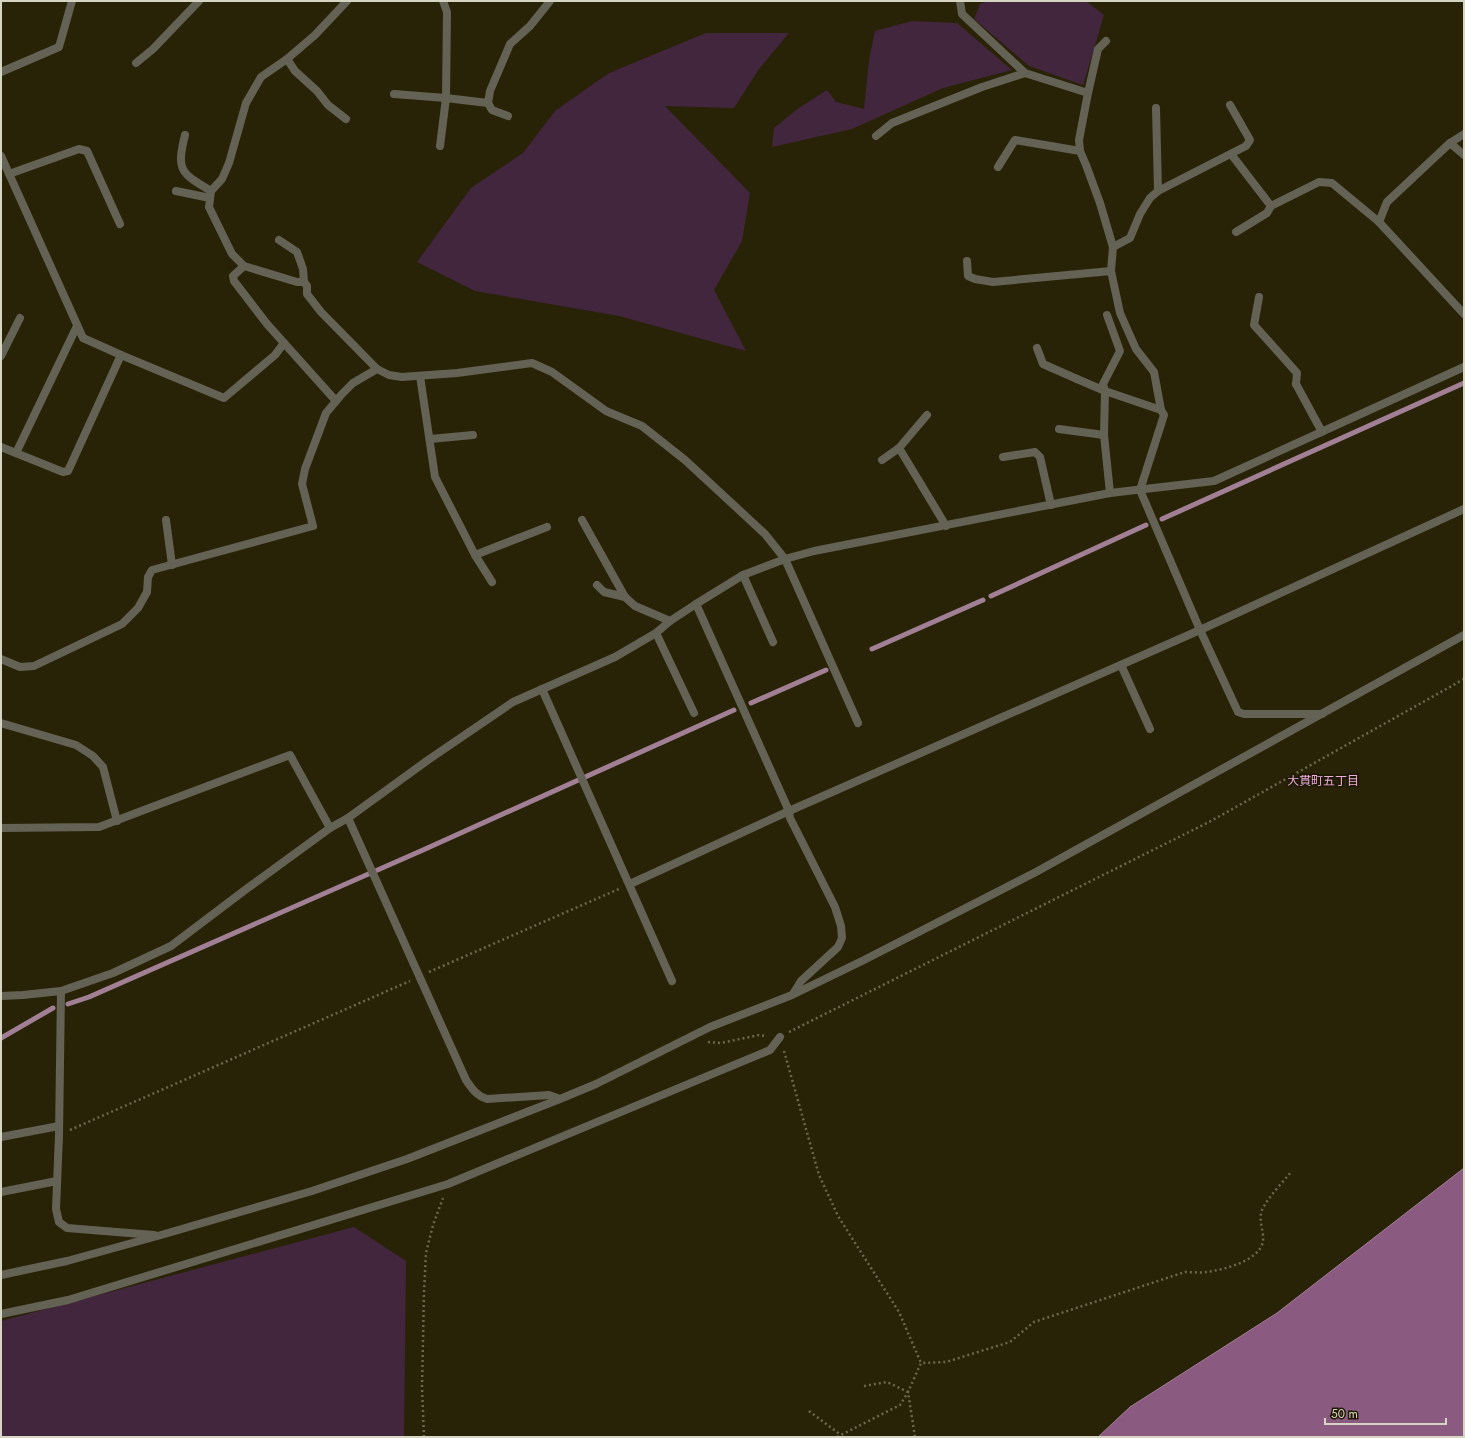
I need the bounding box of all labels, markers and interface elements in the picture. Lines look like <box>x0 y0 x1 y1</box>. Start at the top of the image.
district label: 大貫町五丁目 <box>1287 772 1359 790</box>
scale bar <box>1325 1400 1446 1426</box>
text: 50 m <box>1331 1405 1358 1423</box>

